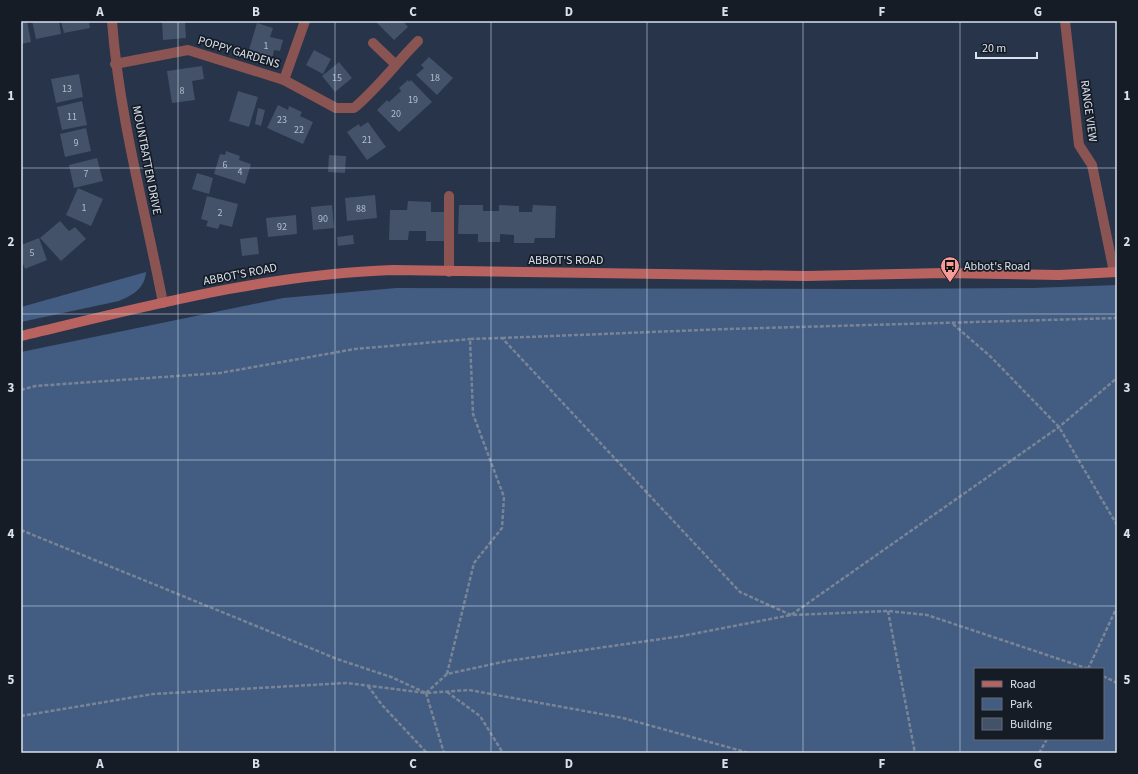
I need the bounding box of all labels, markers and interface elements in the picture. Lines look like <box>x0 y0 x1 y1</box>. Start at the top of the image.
text: A <box>95 3 104 21</box>
text: B <box>252 3 260 21</box>
text: C <box>409 3 417 21</box>
text: D <box>565 3 573 21</box>
text: E <box>721 3 729 21</box>
text: F <box>879 3 886 21</box>
text: G <box>1034 3 1042 21</box>
street label: POPPY GARDENS <box>196 32 282 73</box>
scale bar <box>976 34 1037 60</box>
house number: 1 <box>264 39 269 53</box>
text: 20 m <box>982 40 1006 57</box>
house number: 15 <box>332 71 342 85</box>
house number: 18 <box>430 71 440 85</box>
street label: RANGE VIEW <box>1076 79 1101 144</box>
house number: 13 <box>62 82 72 96</box>
house number: 8 <box>180 84 185 98</box>
text: 1 <box>8 87 15 105</box>
text: 1 <box>1124 87 1131 105</box>
house number: 19 <box>408 93 418 107</box>
street label: MOUNTBATTEN DRIVE <box>128 104 165 216</box>
house number: 20 <box>391 107 401 121</box>
house number: 11 <box>67 110 77 124</box>
house number: 23 <box>277 113 287 127</box>
house number: 22 <box>294 123 304 137</box>
house number: 21 <box>362 133 372 147</box>
house number: 9 <box>74 136 79 150</box>
house number: 6 <box>223 158 228 172</box>
house number: 4 <box>238 165 243 179</box>
house number: 7 <box>84 167 89 181</box>
house number: 1 <box>82 201 87 215</box>
house number: 88 <box>356 202 366 216</box>
house number: 2 <box>218 206 223 220</box>
house number: 90 <box>318 212 328 226</box>
house number: 92 <box>277 220 287 234</box>
text: 2 <box>8 233 15 251</box>
text: 2 <box>1124 233 1131 251</box>
house number: 5 <box>30 246 35 260</box>
street label: ABBOT'S ROAD <box>529 252 604 269</box>
bus stop icon: Abbot's Road <box>939 255 961 283</box>
place label: Abbot's Road <box>964 258 1030 275</box>
street label: ABBOT'S ROAD <box>202 259 279 290</box>
text: 3 <box>8 379 15 397</box>
text: 3 <box>1124 379 1131 397</box>
text: 4 <box>8 525 15 543</box>
text: 4 <box>1124 525 1131 543</box>
legend <box>974 668 1104 740</box>
text: 5 <box>8 671 15 689</box>
text: 5 <box>1124 671 1131 689</box>
text: Road <box>1010 676 1036 693</box>
text: Park <box>1010 696 1032 713</box>
text: Building <box>1010 716 1052 733</box>
text: A <box>95 755 104 773</box>
text: B <box>252 755 260 773</box>
text: C <box>409 755 417 773</box>
text: D <box>565 755 573 773</box>
text: E <box>721 755 729 773</box>
text: F <box>879 755 886 773</box>
text: G <box>1034 755 1042 773</box>

